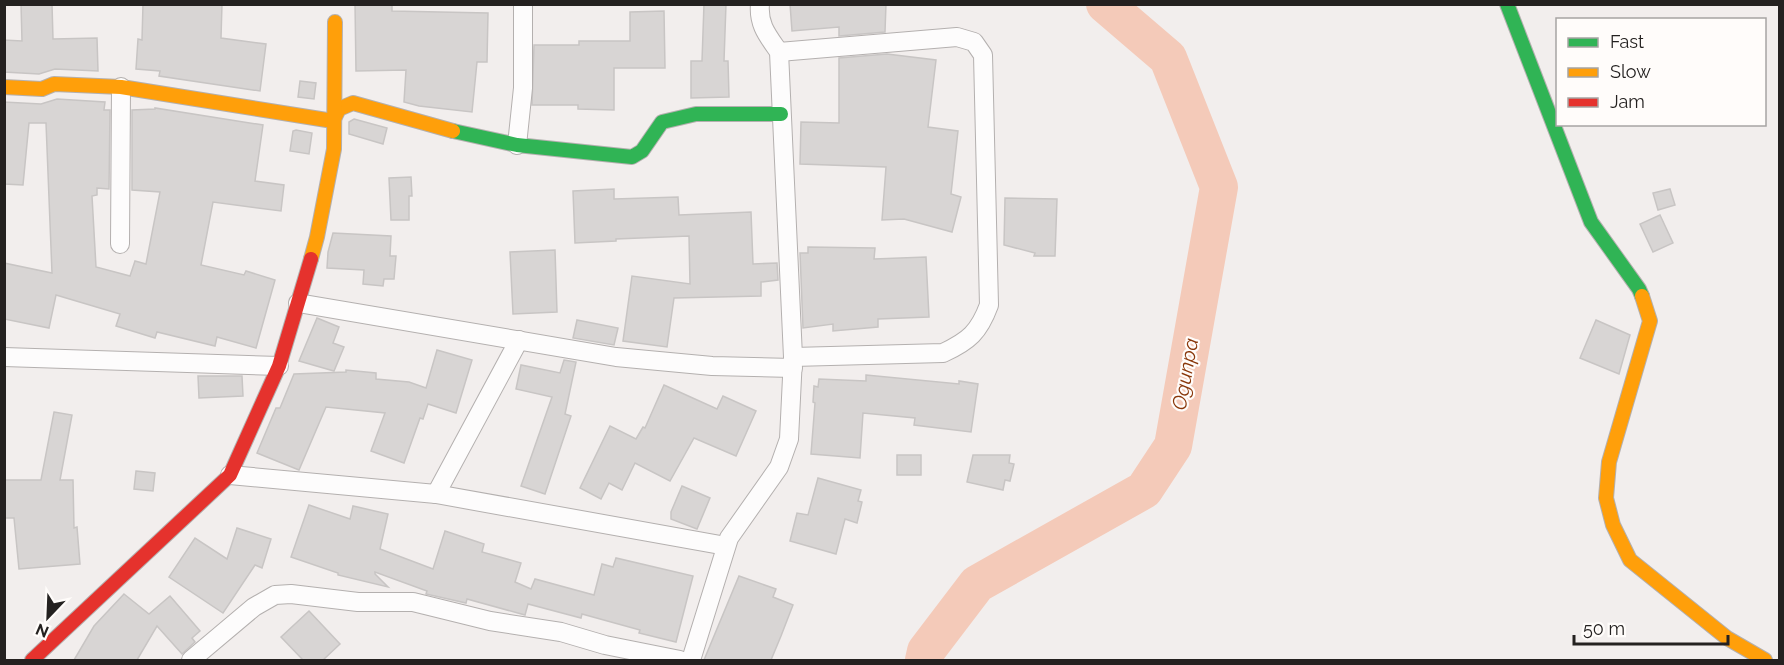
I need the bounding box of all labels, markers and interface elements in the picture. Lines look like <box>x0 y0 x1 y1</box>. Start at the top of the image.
legend <box>1556 18 1766 126</box>
text: Fast <box>1610 31 1644 52</box>
text: Slow <box>1610 61 1651 82</box>
text: Jam <box>1610 91 1645 112</box>
water label: Ogunpa <box>1167 336 1203 412</box>
north arrow <box>18 587 78 647</box>
scale bar <box>1574 608 1728 646</box>
text: 50 m <box>1583 618 1625 639</box>
text: N <box>33 619 52 641</box>

